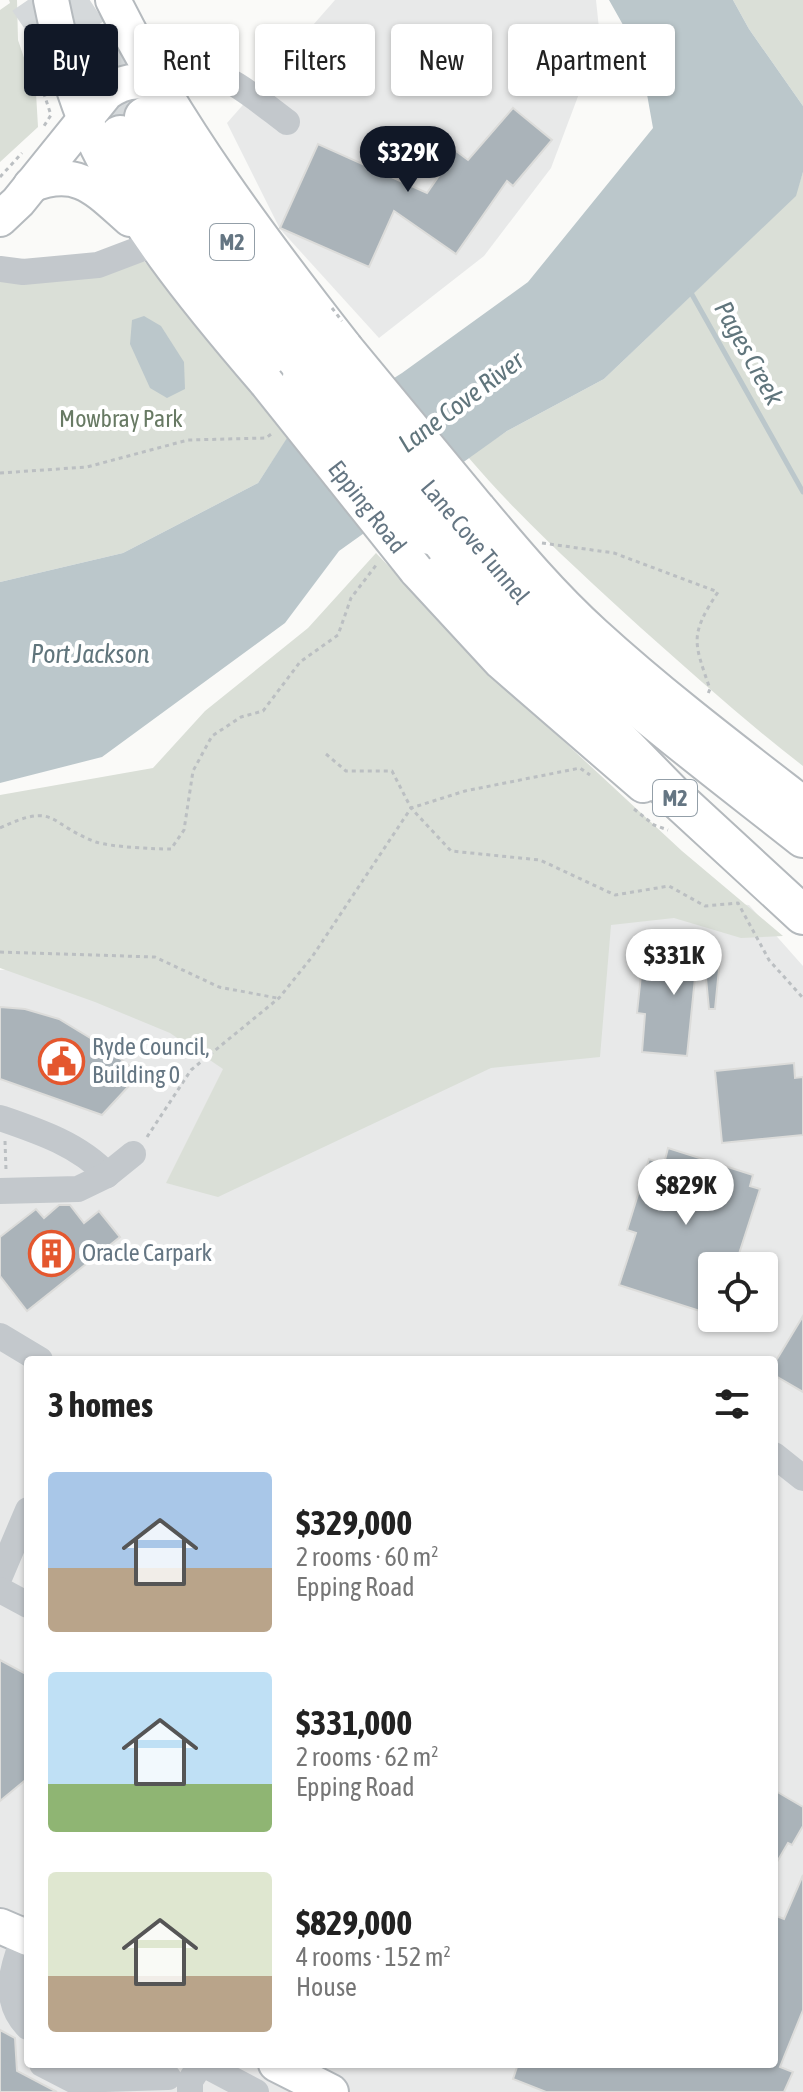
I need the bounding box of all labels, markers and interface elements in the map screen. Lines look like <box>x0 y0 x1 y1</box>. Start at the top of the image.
chip: Buy <box>24 24 118 96</box>
chip: Rent <box>134 24 239 96</box>
chip: Filters <box>255 24 375 96</box>
chip: New <box>391 24 492 96</box>
chip: Apartment <box>508 24 675 96</box>
pin: $329K <box>352 126 464 194</box>
text: $329K <box>378 137 438 167</box>
road number: M2 <box>210 224 254 260</box>
water label: Pages Creek <box>708 296 790 411</box>
water label: Lane Cove River <box>393 345 530 459</box>
park label: Mowbray Park <box>59 405 183 432</box>
street label: Epping Road <box>323 455 412 558</box>
street label: Lane Cove Tunnel <box>416 474 535 610</box>
water label: Port Jackson <box>31 639 150 669</box>
road number: M2 <box>653 780 697 816</box>
pin: $331K <box>618 929 730 997</box>
text: $331K <box>644 940 704 970</box>
place label: Ryde Council, Building 0 <box>92 1033 210 1088</box>
public building icon: Ryde Council, Building 0 <box>37 1037 85 1085</box>
pin: $829K <box>630 1159 742 1227</box>
text: $829K <box>656 1170 716 1200</box>
building icon: Oracle Carpark <box>27 1229 75 1277</box>
place label: Oracle Carpark <box>82 1239 213 1266</box>
map controls <box>698 1252 778 1332</box>
button: locate <box>698 1252 778 1332</box>
icon: filters <box>710 1382 754 1426</box>
text: 3 homes <box>48 1385 153 1424</box>
text: $329,000 <box>296 1503 412 1542</box>
icon: home <box>112 1504 208 1600</box>
text: 2 rooms · 60 m² <box>296 1542 438 1572</box>
text: Epping Road <box>296 1572 415 1602</box>
text: $331,000 <box>296 1703 412 1742</box>
icon: home <box>112 1704 208 1800</box>
text: 2 rooms · 62 m² <box>296 1742 438 1772</box>
text: Epping Road <box>296 1772 415 1802</box>
text: $829,000 <box>296 1903 412 1942</box>
icon: home <box>112 1904 208 2000</box>
text: 4 rooms · 152 m² <box>296 1942 451 1972</box>
text: House <box>296 1972 357 2002</box>

